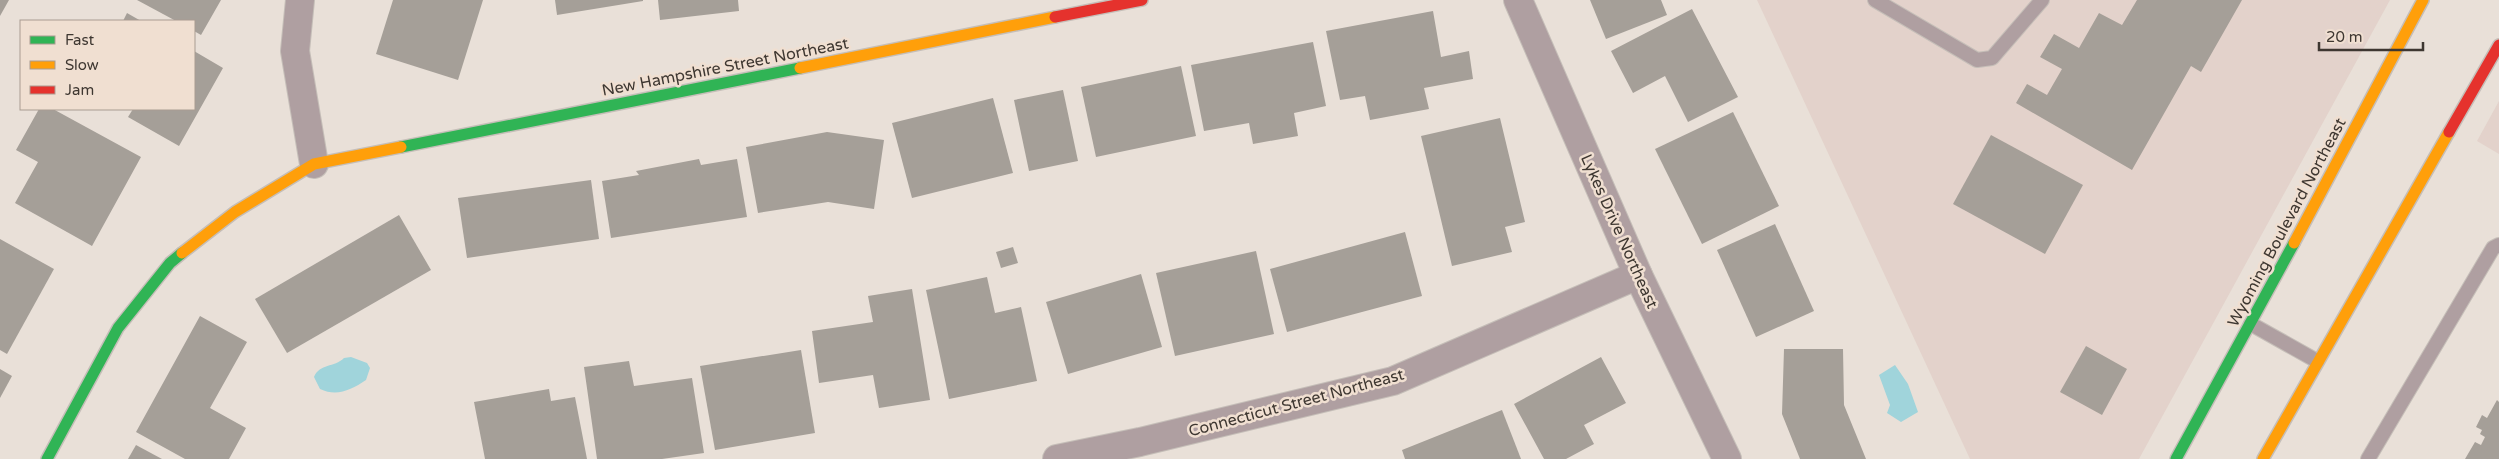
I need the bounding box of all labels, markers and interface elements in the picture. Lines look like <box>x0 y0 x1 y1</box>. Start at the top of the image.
legend <box>20 20 195 110</box>
scale bar <box>2319 20 2423 52</box>
text: 20 m <box>2326 28 2363 46</box>
text: Fast <box>65 31 95 49</box>
street label: New Hampshire Street Northeast <box>600 33 850 101</box>
text: Slow <box>65 56 99 74</box>
text: Jam <box>65 81 94 99</box>
street label: Wyoming Boulevard Northeast <box>2223 114 2351 330</box>
street label: Lykes Drive Northeast <box>1576 151 1662 312</box>
street label: Connecticut Street Northeast <box>1186 365 1406 441</box>

